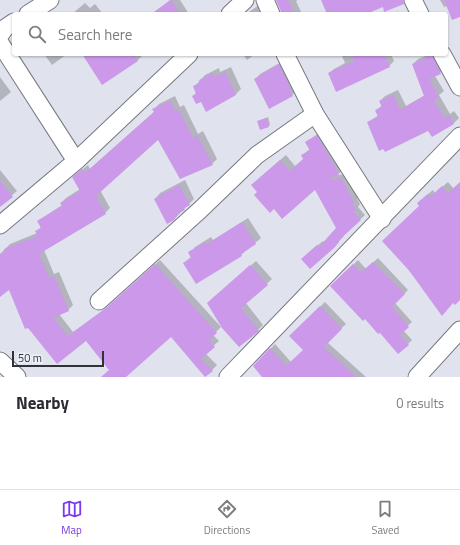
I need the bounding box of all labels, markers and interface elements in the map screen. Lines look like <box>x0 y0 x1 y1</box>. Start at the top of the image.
search box <box>12 12 448 56</box>
icon: search <box>26 23 48 45</box>
text: Search here <box>58 23 132 46</box>
scale bar <box>12 349 104 368</box>
text: 50 m <box>18 350 42 366</box>
text: Nearby <box>16 390 69 416</box>
text: 0 results <box>396 393 444 413</box>
tab: Map <box>61 498 83 538</box>
tab: Directions <box>204 498 250 538</box>
tab: Saved <box>371 498 399 538</box>

